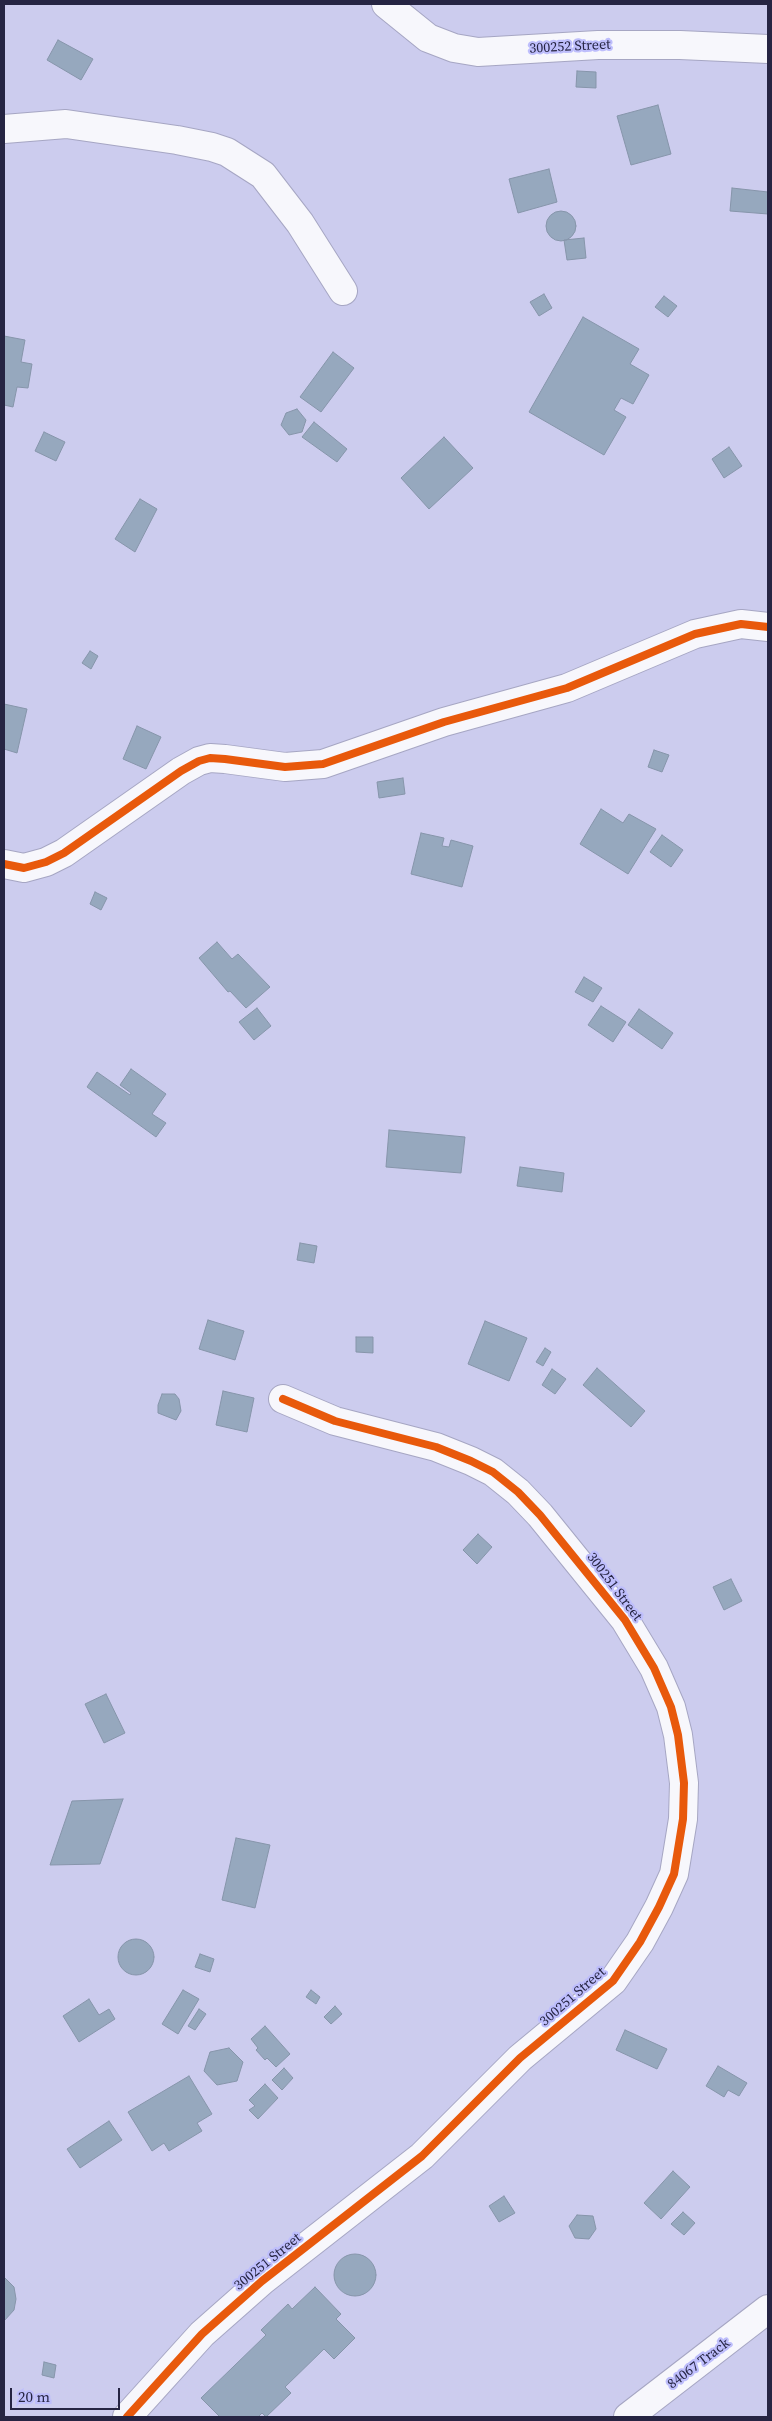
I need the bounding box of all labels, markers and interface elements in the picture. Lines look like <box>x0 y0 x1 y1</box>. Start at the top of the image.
street label: 300252 Street <box>529 36 611 58</box>
street label: 300251 Street <box>583 1549 645 1625</box>
street label: 300251 Street <box>537 1964 609 2030</box>
street label: 300251 Street <box>231 2230 305 2294</box>
street label: 84067 Track <box>665 2335 733 2393</box>
scale bar <box>12 2378 122 2410</box>
text: 20 m <box>18 2386 50 2407</box>

